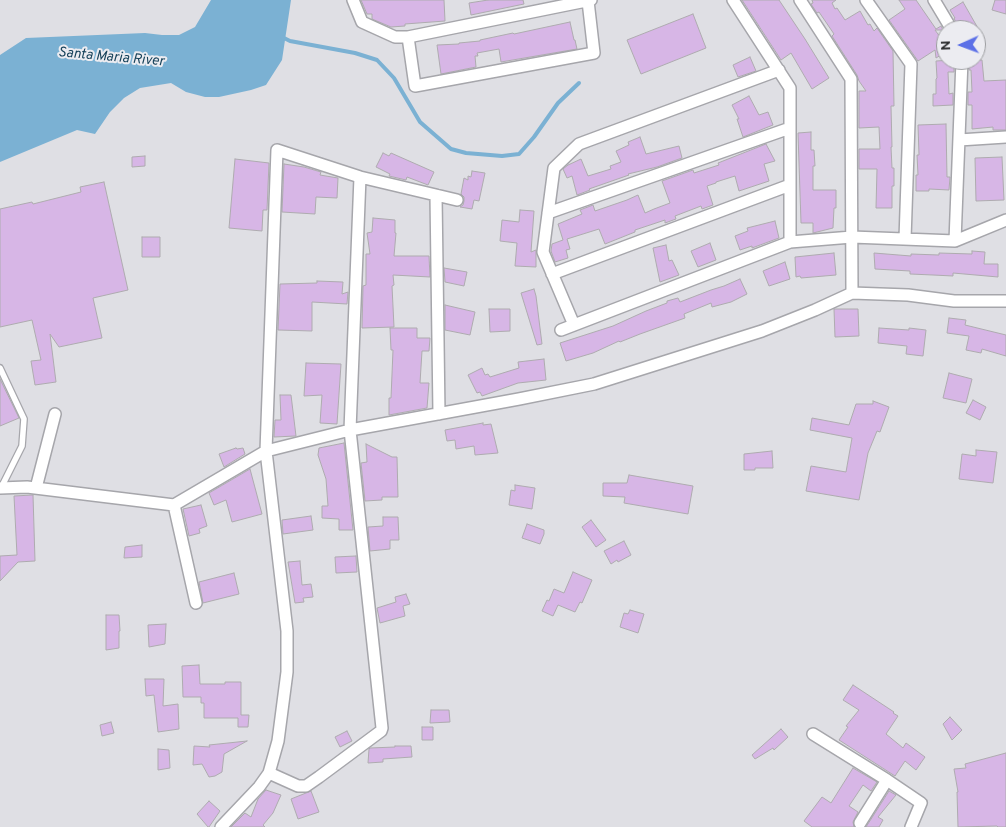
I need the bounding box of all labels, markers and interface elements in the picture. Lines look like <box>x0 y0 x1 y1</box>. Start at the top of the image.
north arrow <box>936 20 986 70</box>
text: N <box>938 40 955 51</box>
water label: Santa Maria River <box>57 45 165 71</box>

